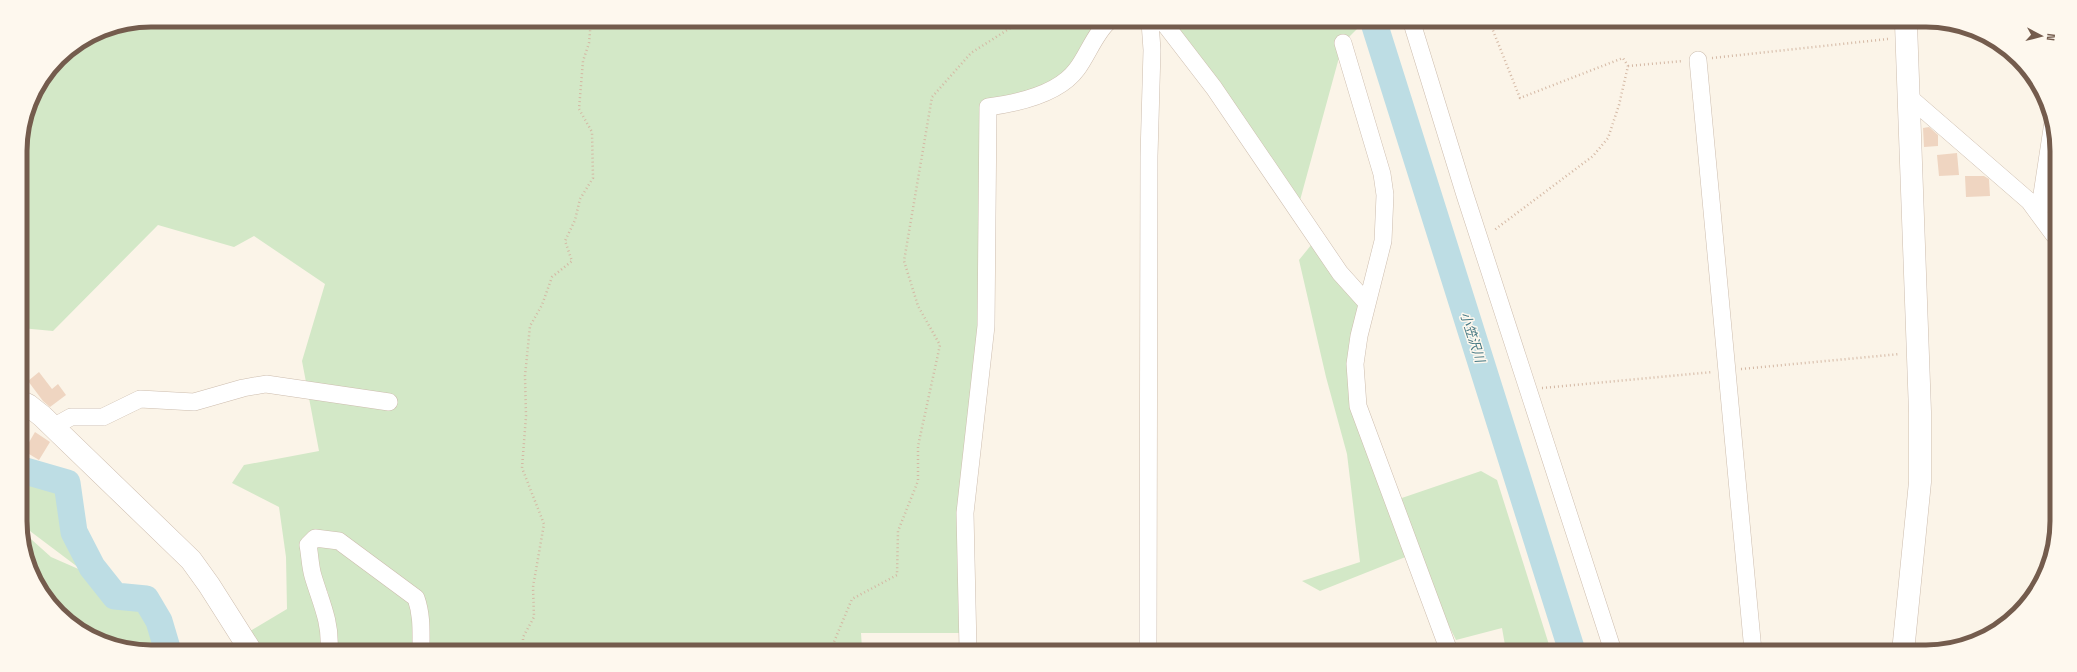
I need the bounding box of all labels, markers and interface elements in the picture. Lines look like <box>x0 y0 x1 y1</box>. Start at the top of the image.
north arrow <box>2021 16 2061 56</box>
text: N <box>2044 33 2058 42</box>
water label: 小笠沢川 <box>1456 310 1489 366</box>

